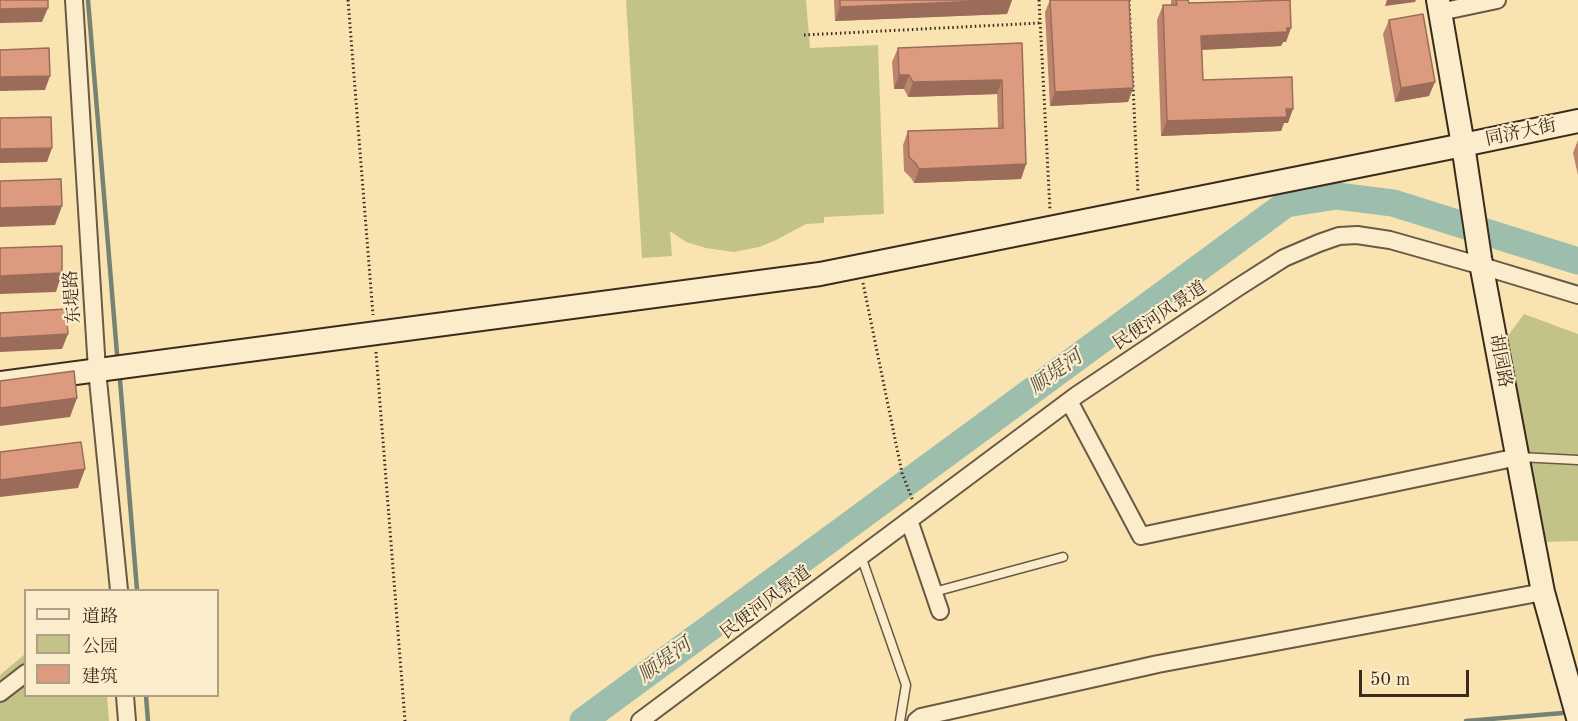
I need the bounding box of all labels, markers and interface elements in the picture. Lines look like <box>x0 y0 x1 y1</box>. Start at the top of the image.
street label: 同济大街 <box>1484 115 1558 151</box>
street label: 东堤路 <box>60 269 86 325</box>
street label: 民便河风景道 <box>1109 277 1211 355</box>
street label: 胡园路 <box>1484 332 1516 390</box>
water label: 顺堤河 <box>1025 346 1087 400</box>
street label: 民便河风景道 <box>716 562 816 644</box>
legend <box>24 589 219 697</box>
text: 道路 <box>82 608 118 626</box>
water label: 顺堤河 <box>634 634 696 688</box>
text: 公园 <box>82 638 118 656</box>
scale bar <box>1362 658 1472 696</box>
text: 建筑 <box>82 668 118 686</box>
text: 50 m <box>1370 671 1410 689</box>

